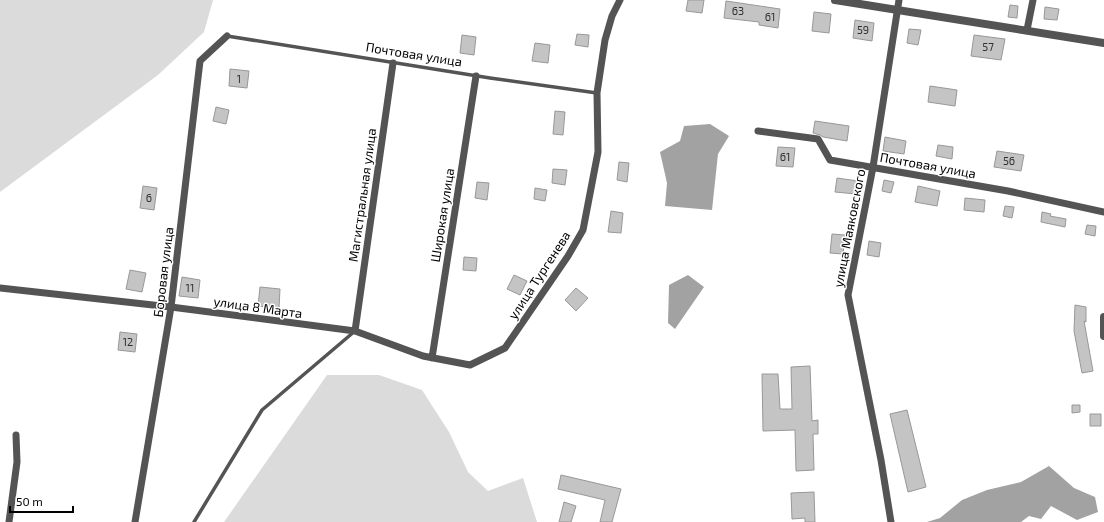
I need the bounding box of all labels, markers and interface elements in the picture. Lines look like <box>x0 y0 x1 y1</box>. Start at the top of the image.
house number: 63 <box>732 4 744 17</box>
house number: 61 <box>765 10 775 23</box>
house number: 59 <box>857 23 869 36</box>
street label: Почтовая улица <box>365 38 463 70</box>
house number: 57 <box>982 40 994 53</box>
house number: 1 <box>237 72 241 85</box>
street label: Магистральная улица <box>345 127 379 263</box>
street label: Почтовая улица <box>879 149 977 181</box>
house number: 61 <box>780 150 790 163</box>
house number: 56 <box>1003 154 1015 167</box>
street label: Широкая улица <box>427 167 457 263</box>
street label: улица Маяковского <box>830 167 868 289</box>
house number: 6 <box>146 191 152 204</box>
street label: Боровая улица <box>150 226 176 318</box>
street label: улица Тургенева <box>504 228 574 322</box>
house number: 11 <box>186 281 194 294</box>
street label: улица 8 Марта <box>212 293 304 321</box>
house number: 12 <box>123 335 133 348</box>
scale bar <box>10 488 73 514</box>
text: 50 m <box>16 494 43 508</box>

